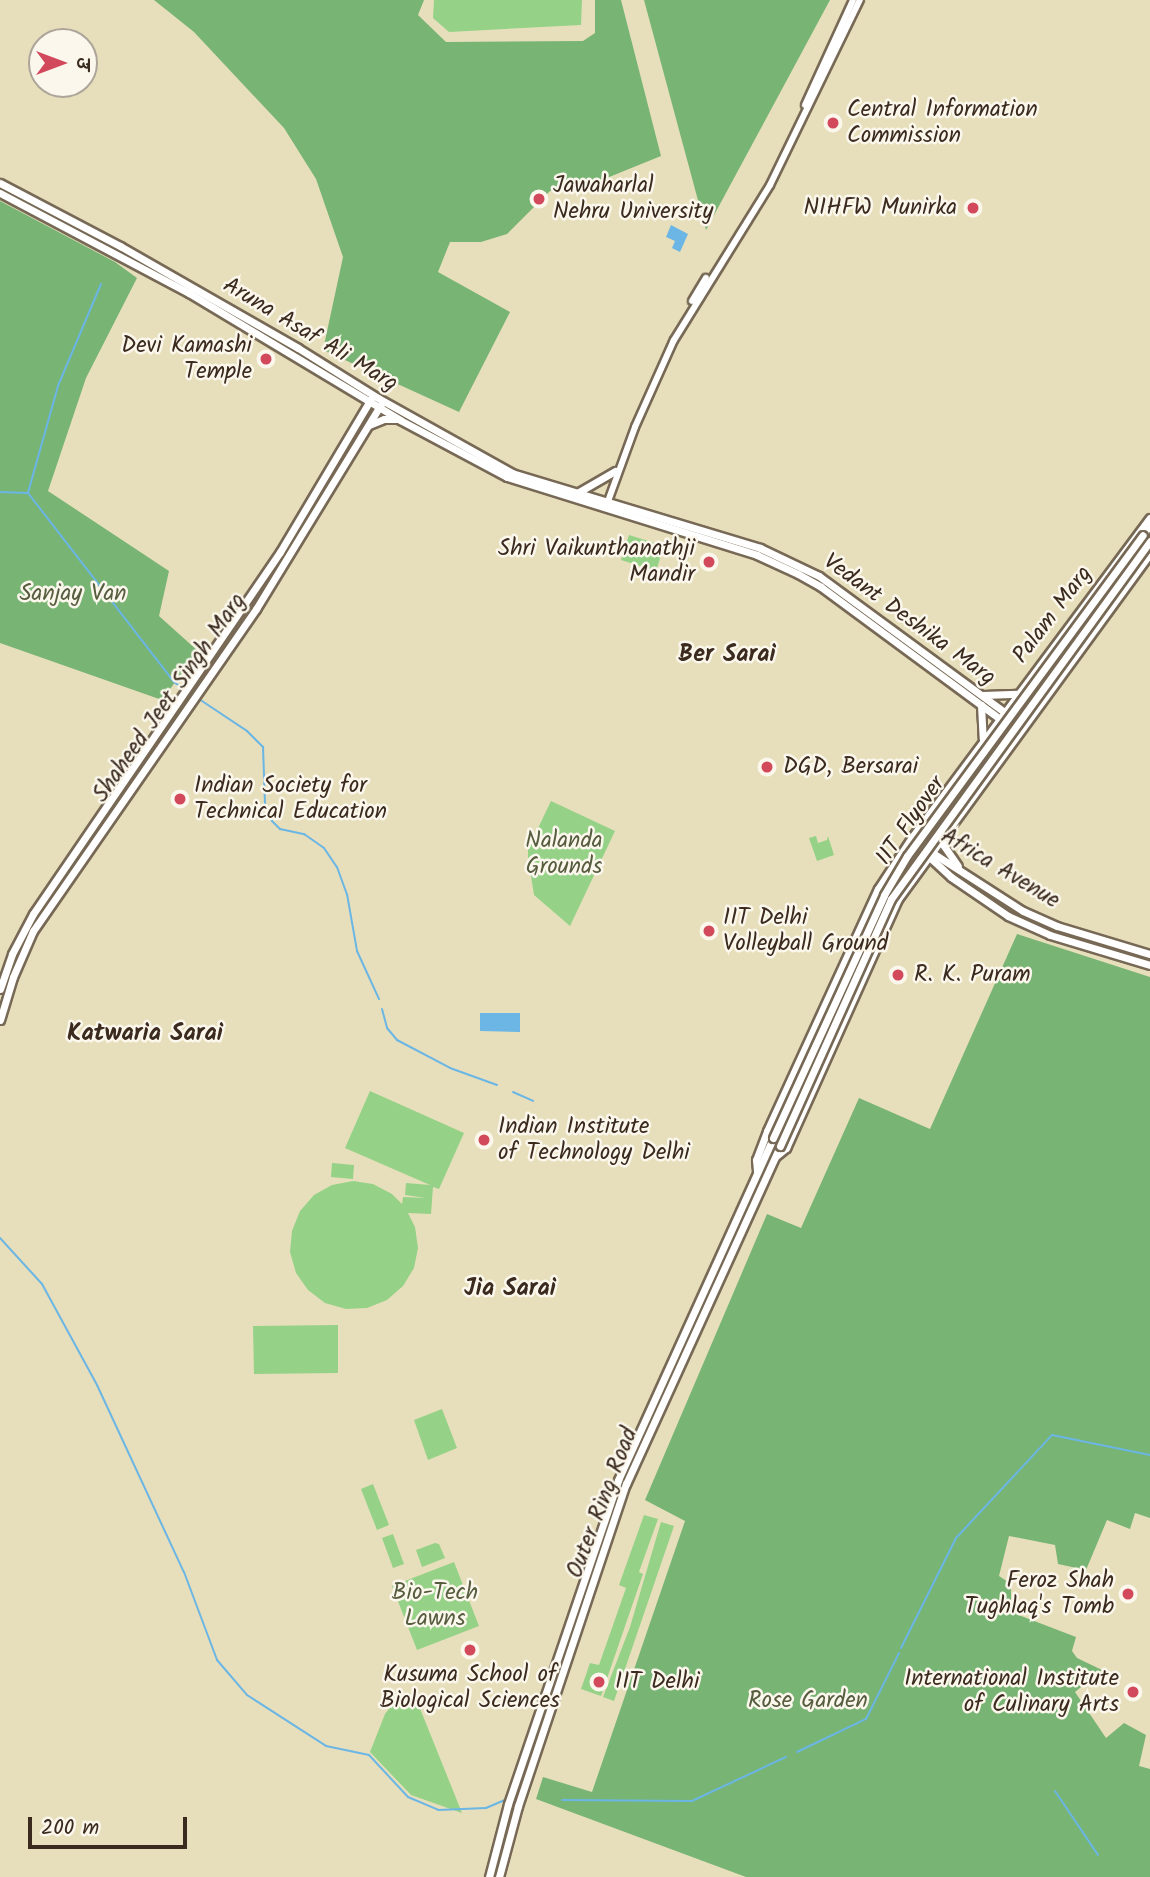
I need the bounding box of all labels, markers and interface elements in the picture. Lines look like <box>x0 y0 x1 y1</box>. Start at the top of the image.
north arrow <box>28 28 98 98</box>
text: उ <box>67 57 97 69</box>
place label: Central Information Commission <box>847 96 1038 150</box>
marker: Central Information Commission <box>825 115 841 131</box>
place label: Jawaharlal Nehru University <box>553 172 713 226</box>
marker: Jawaharlal Nehru University <box>531 191 547 207</box>
place label: NIHFW Munirka <box>804 194 957 222</box>
marker: NIHFW Munirka <box>963 198 983 218</box>
street label: Aruna Asaf Ali Marg <box>218 272 402 398</box>
place label: Devi Kamashi Temple <box>121 332 252 386</box>
marker: Devi Kamashi Temple <box>258 351 274 367</box>
place label: Shri Vaikunthanathji Mandir <box>498 535 695 589</box>
street label: Vedant Deshika Marg <box>817 548 1001 692</box>
marker: Shri Vaikunthanathji Mandir <box>701 554 717 570</box>
street label: Palam Marg <box>1007 561 1099 669</box>
park label: Sanjay Van <box>19 580 127 608</box>
street label: Shaheed Jeet Singh Marg <box>87 588 253 808</box>
district label: Ber Sarai <box>678 641 776 669</box>
place label: DGD, Bersarai <box>783 753 918 781</box>
marker: DGD, Bersarai <box>757 757 777 777</box>
street label: IIT Flyover <box>870 771 952 871</box>
place label: Indian Society for Technical Education <box>194 772 387 826</box>
marker: Indian Society for Technical Education <box>172 791 188 807</box>
street label: Africa Avenue <box>936 823 1064 915</box>
park label: Nalanda Grounds <box>525 827 603 881</box>
place label: IIT Delhi Volleyball Ground <box>723 904 888 958</box>
marker: IIT Delhi Volleyball Ground <box>701 923 717 939</box>
place label: R. K. Puram <box>914 961 1031 989</box>
marker: R. K. Puram <box>888 965 908 985</box>
district label: Katwaria Sarai <box>67 1020 223 1048</box>
place label: Indian Institute of Technology Delhi <box>498 1113 690 1167</box>
marker: Indian Institute of Technology Delhi <box>476 1132 492 1148</box>
district label: Jia Sarai <box>464 1275 556 1303</box>
street label: Outer Ring Road <box>562 1424 644 1582</box>
place label: Feroz Shah Tughlaq's Tomb <box>965 1567 1114 1621</box>
park label: Bio-Tech Lawns <box>392 1579 478 1633</box>
marker: Feroz Shah Tughlaq's Tomb <box>1120 1586 1136 1602</box>
marker: Kusuma School of Biological Sciences <box>462 1642 478 1658</box>
place label: Kusuma School of Biological Sciences <box>380 1661 560 1715</box>
place label: International Institute of Culinary Arts <box>904 1665 1119 1719</box>
place label: IIT Delhi <box>615 1668 699 1696</box>
marker: IIT Delhi <box>589 1672 609 1692</box>
marker: International Institute of Culinary Arts <box>1125 1684 1141 1700</box>
park label: Rose Garden <box>748 1687 868 1715</box>
scale bar <box>32 1804 191 1848</box>
text: 200 m <box>41 1812 99 1845</box>

